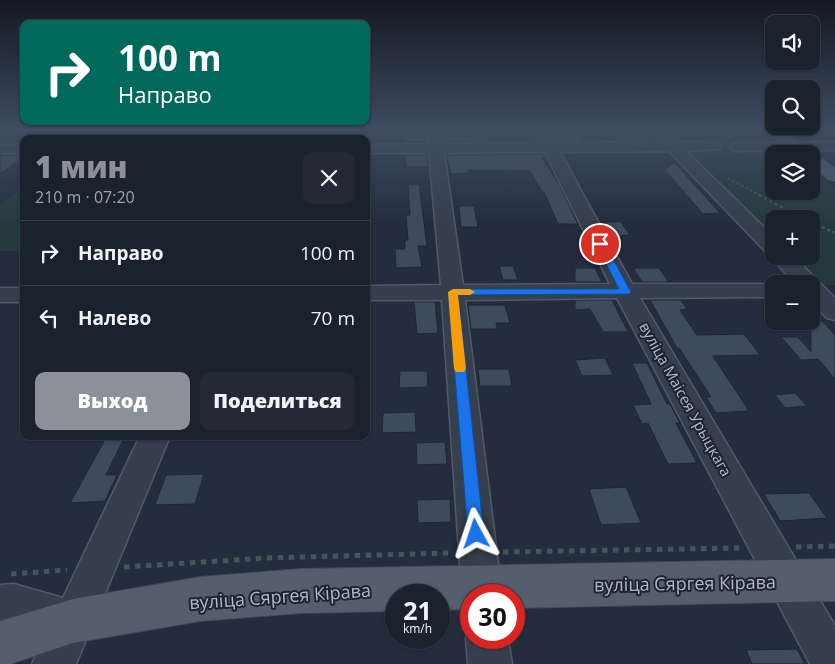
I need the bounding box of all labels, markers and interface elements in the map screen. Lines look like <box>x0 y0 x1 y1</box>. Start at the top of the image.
map controls <box>765 15 820 330</box>
button: sound <box>765 15 820 70</box>
text: 100 m <box>118 34 222 81</box>
icon: right <box>35 40 100 105</box>
text: Направо <box>118 79 212 109</box>
button: search <box>765 80 820 135</box>
button: layers <box>765 145 820 200</box>
text: 1 мин <box>35 146 128 187</box>
button: close <box>303 152 355 204</box>
text: 210 m · 07:20 <box>35 186 135 208</box>
button: + <box>765 210 820 265</box>
pin <box>579 223 621 265</box>
icon: arrive <box>586 230 614 258</box>
icon: right <box>35 239 63 267</box>
text: Направо <box>78 240 164 266</box>
text: 100 m <box>300 240 355 266</box>
button: − <box>765 275 820 330</box>
icon: left <box>35 304 63 332</box>
text: Налево <box>78 305 151 331</box>
text: 70 m <box>311 305 355 331</box>
street label: вуліца Маісея Урыцкага <box>635 318 737 480</box>
button: Выход <box>35 372 190 430</box>
button: Поделиться <box>200 372 355 430</box>
position arrow <box>449 507 501 559</box>
street label: вуліца Сяргея Кірава <box>594 569 776 597</box>
street label: вуліца Сяргея Кірава <box>188 578 372 614</box>
speed limit sign: 30 <box>460 584 525 649</box>
text: 21 <box>403 593 432 627</box>
text: km/h <box>403 620 432 637</box>

